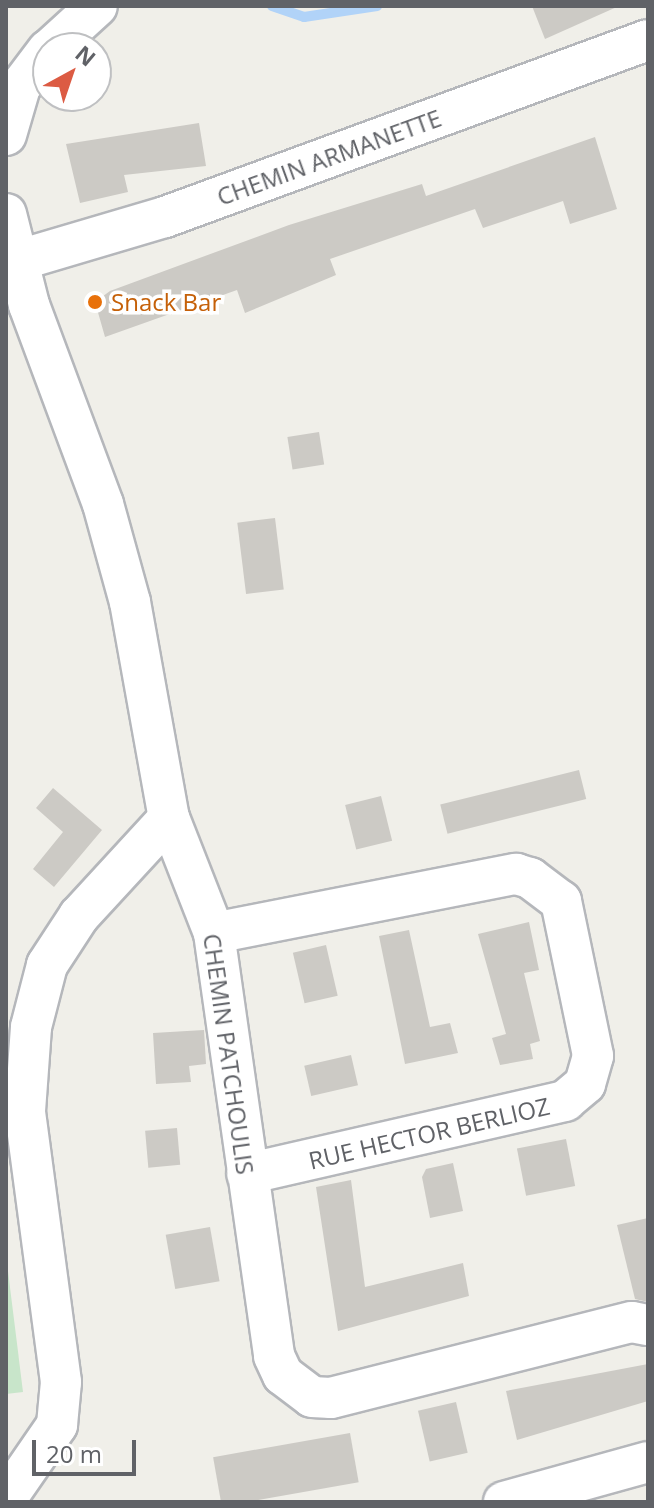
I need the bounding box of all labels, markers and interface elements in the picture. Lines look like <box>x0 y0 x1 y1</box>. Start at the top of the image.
north arrow <box>32 32 112 112</box>
text: N <box>70 38 103 72</box>
street label: CHEMIN ARMANETTE <box>213 103 445 211</box>
place label: Snack Bar <box>111 288 221 316</box>
marker: Snack Bar <box>86 293 104 311</box>
street label: CHEMIN PATCHOULIS <box>198 932 260 1176</box>
street label: RUE HECTOR BERLIOZ <box>306 1091 552 1175</box>
scale bar <box>36 1424 140 1474</box>
text: 20 m <box>46 1437 102 1470</box>

